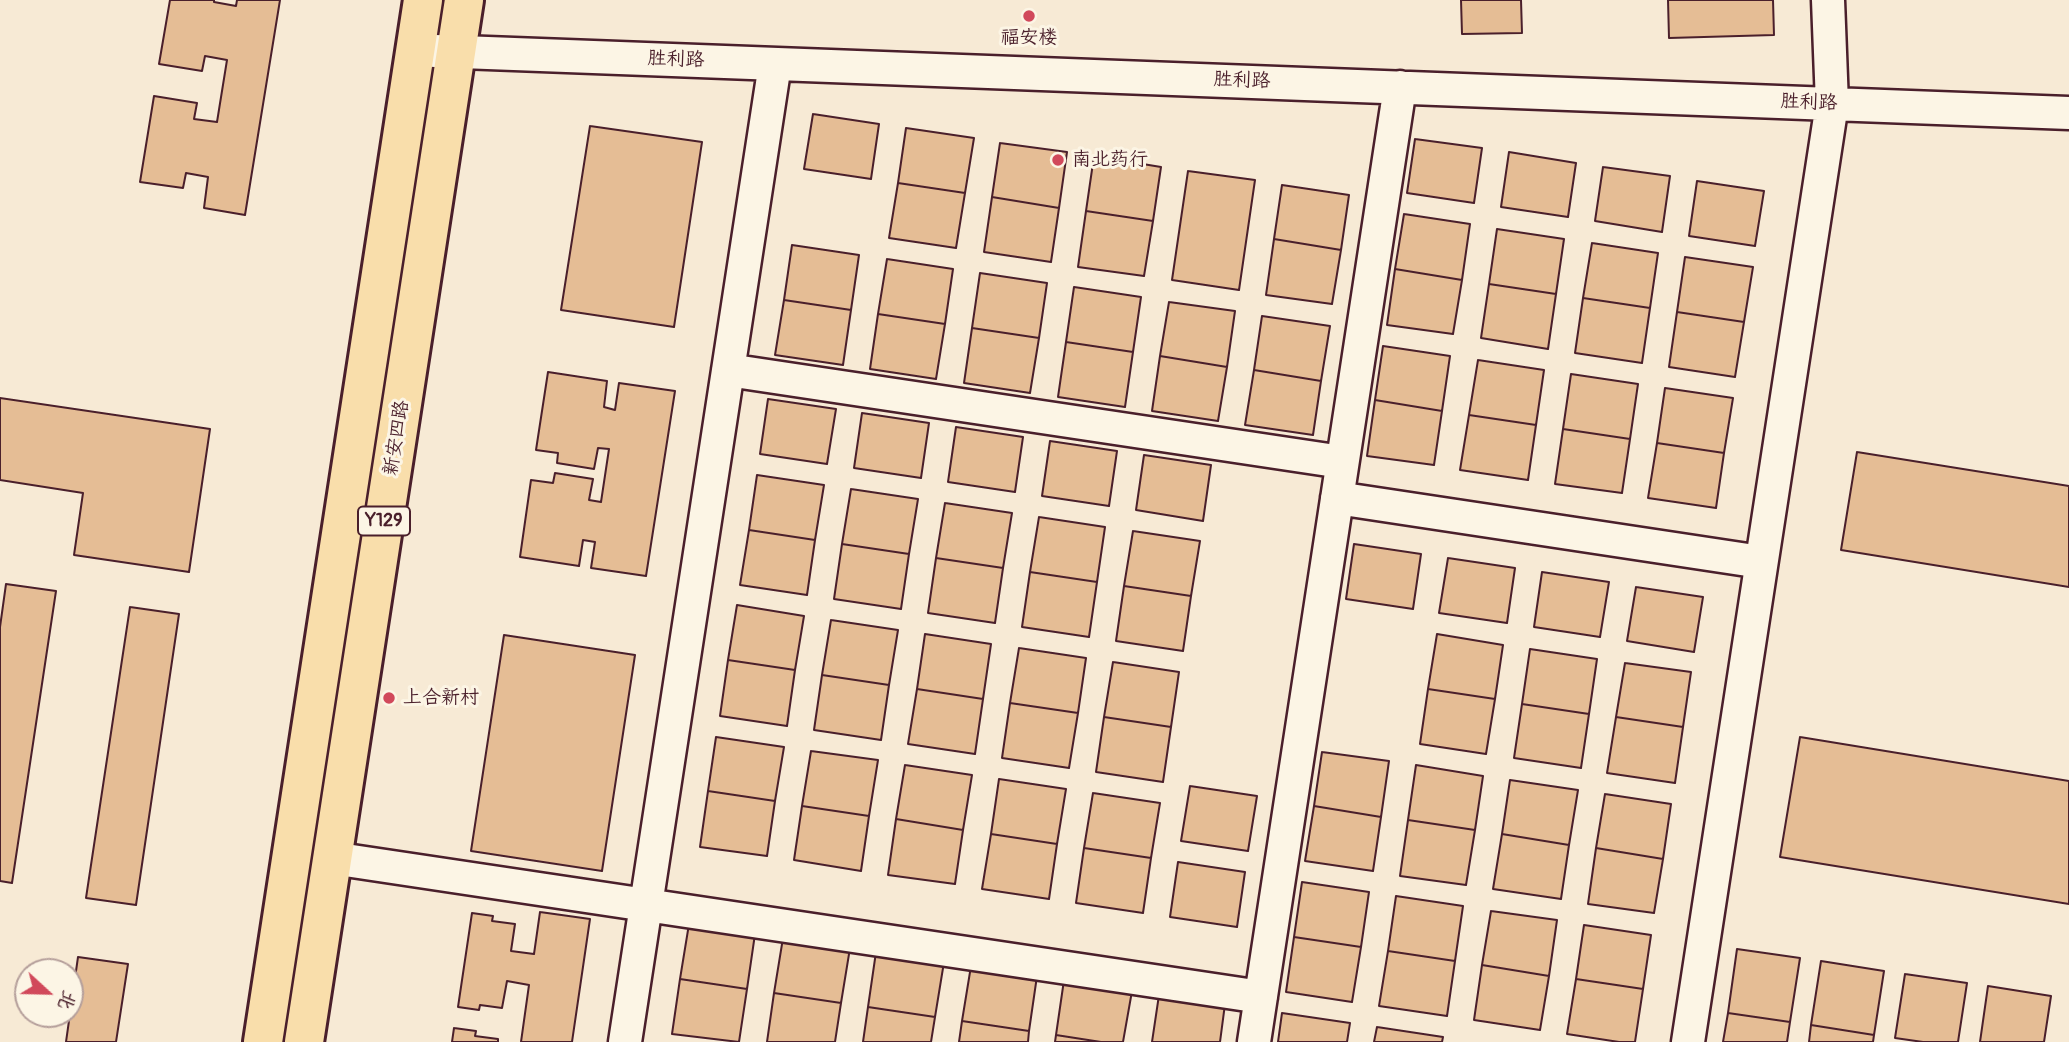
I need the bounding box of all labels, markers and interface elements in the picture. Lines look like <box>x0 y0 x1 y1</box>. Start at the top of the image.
marker: 福安楼 <box>1021 8 1037 24</box>
place label: 福安楼 <box>1001 27 1057 49</box>
street label: 胜利路 <box>647 48 705 72</box>
street label: 胜利路 <box>1213 69 1271 93</box>
street label: 胜利路 <box>1780 91 1838 115</box>
place label: 南北药行 <box>1072 149 1148 171</box>
marker: 南北药行 <box>1050 152 1066 168</box>
street label: 新安四路 <box>380 399 414 477</box>
road number: Y129 <box>358 506 410 536</box>
place label: 上合新村 <box>403 687 479 709</box>
marker: 上合新村 <box>381 690 397 706</box>
north arrow <box>14 958 84 1028</box>
text: 北 <box>52 987 81 1013</box>

